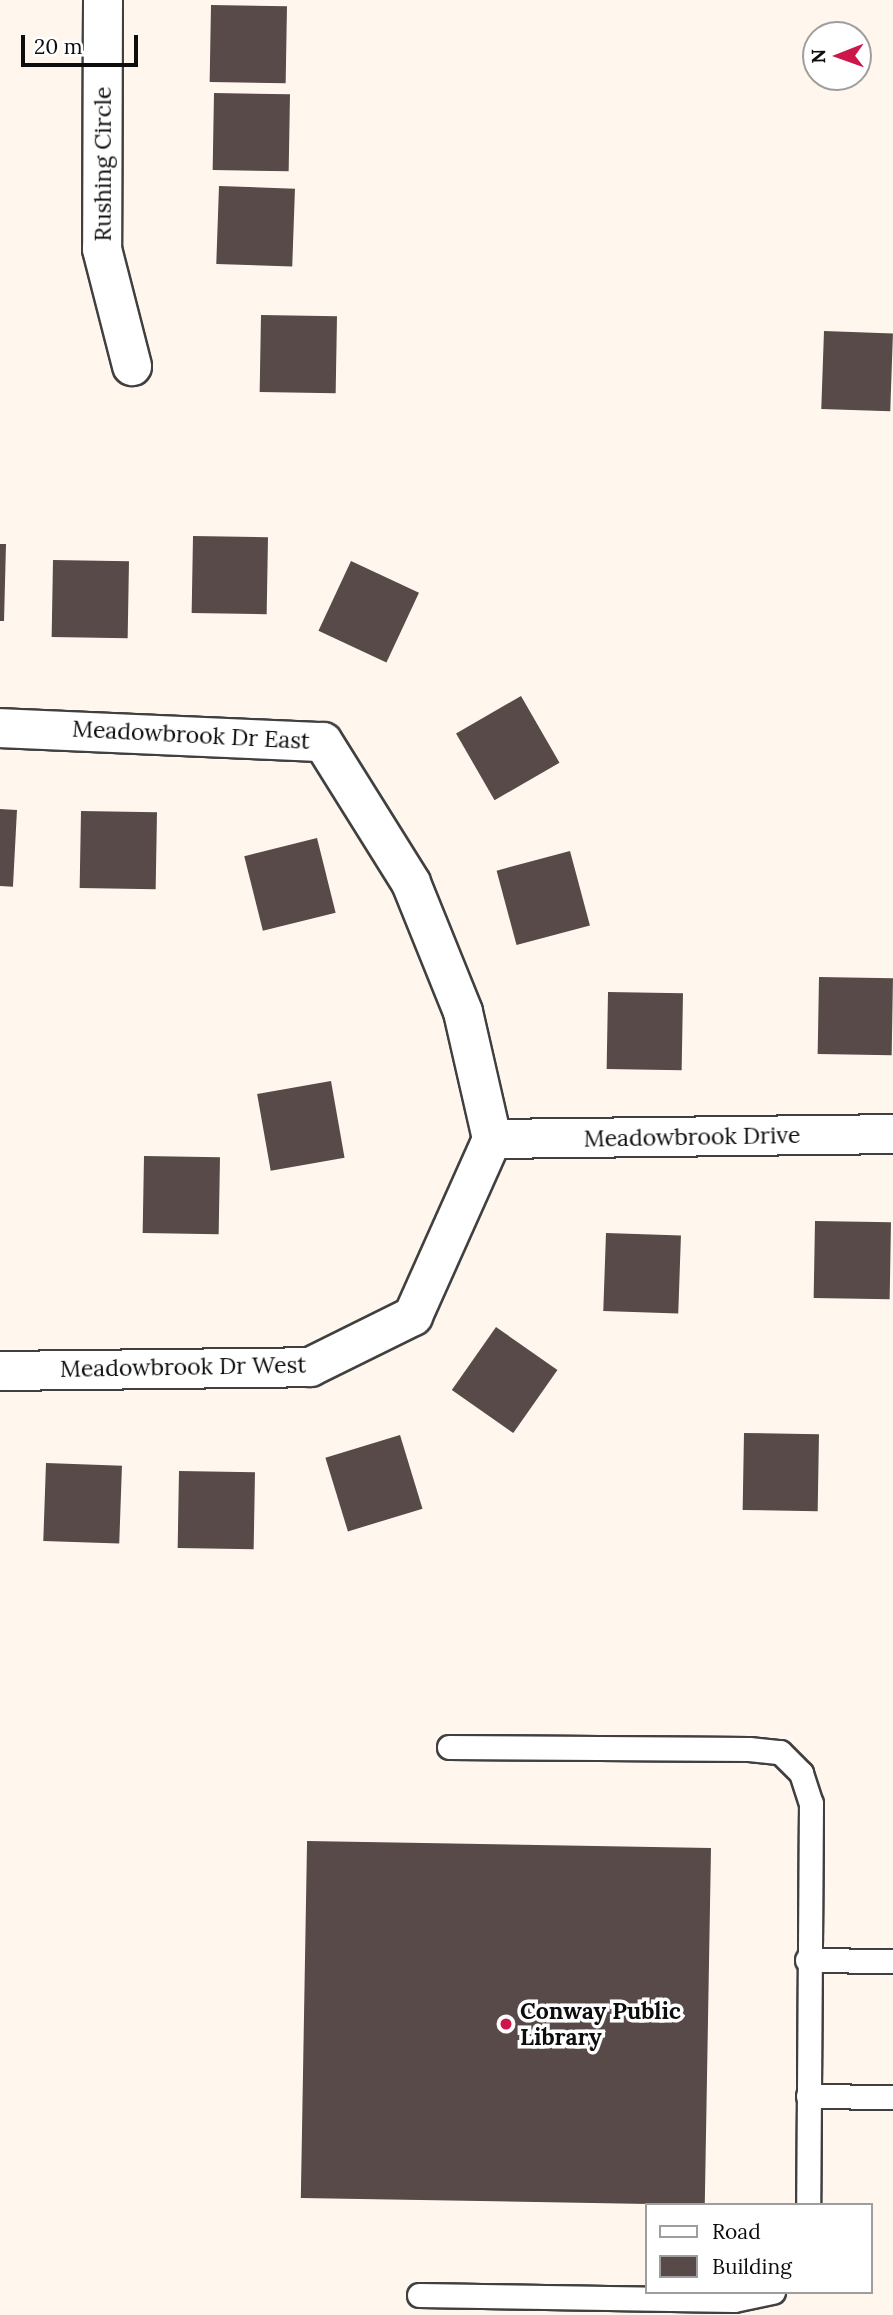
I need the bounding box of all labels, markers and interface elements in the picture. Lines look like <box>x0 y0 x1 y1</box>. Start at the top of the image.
scale bar <box>24 21 142 65</box>
north arrow <box>802 21 872 91</box>
text: 20 m <box>34 33 83 60</box>
text: N <box>806 49 830 64</box>
street label: Rushing Circle <box>89 86 117 242</box>
street label: Meadowbrook Dr East <box>71 715 311 755</box>
street label: Meadowbrook Drive <box>583 1121 801 1153</box>
street label: Meadowbrook Dr West <box>60 1351 306 1383</box>
place label: Conway Public Library <box>520 1997 681 2051</box>
marker: Conway Public Library <box>498 2016 514 2032</box>
legend <box>644 2203 872 2294</box>
text: Road <box>712 2218 761 2245</box>
text: Building <box>712 2253 792 2280</box>

